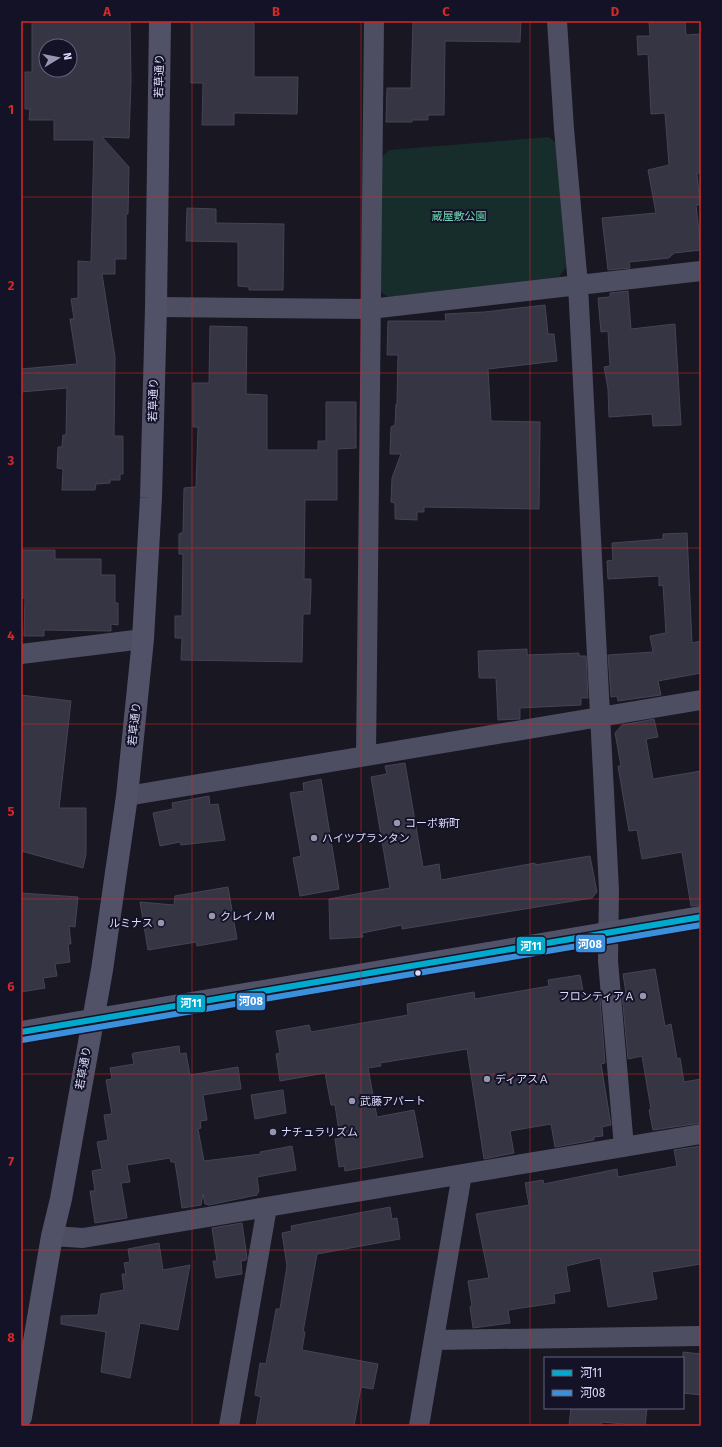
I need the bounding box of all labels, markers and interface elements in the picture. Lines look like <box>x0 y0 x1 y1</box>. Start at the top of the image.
text: A <box>102 4 111 19</box>
text: B <box>272 4 280 19</box>
text: C <box>442 4 450 19</box>
text: D <box>611 4 620 19</box>
north arrow <box>38 38 78 78</box>
text: N <box>60 52 74 61</box>
street label: 若草通り <box>153 54 166 98</box>
text: 1 <box>8 102 14 117</box>
park label: 蔵屋敷公園 <box>432 210 487 223</box>
text: 2 <box>8 278 15 293</box>
street label: 若草通り <box>147 378 160 422</box>
text: 3 <box>7 453 15 468</box>
text: 4 <box>7 628 15 643</box>
street label: 若草通り <box>126 701 143 747</box>
text: 5 <box>8 804 15 819</box>
place label: コーポ新町 <box>405 817 460 830</box>
marker: コーポ新町 <box>392 818 402 828</box>
place label: ハイツプランタン <box>322 832 410 845</box>
marker: ハイツプランタン <box>309 833 319 843</box>
place label: クレイノＭ <box>220 910 275 923</box>
marker: クレイノＭ <box>207 911 217 921</box>
place label: ルミナス <box>109 917 153 930</box>
marker: ルミナス <box>156 918 166 928</box>
line badge: 河08 <box>575 934 606 953</box>
line badge: 河11 <box>516 936 546 955</box>
text: 河08 <box>578 938 603 951</box>
text: 河11 <box>520 940 542 953</box>
unlabelled marker <box>413 968 423 978</box>
text: 6 <box>7 979 15 994</box>
place label: フロンティアＡ <box>559 990 635 1003</box>
marker: フロンティアＡ <box>638 991 648 1001</box>
line badge: 河08 <box>236 992 266 1011</box>
line badge: 河11 <box>176 994 206 1013</box>
text: 河08 <box>239 995 264 1008</box>
text: 河11 <box>180 997 202 1010</box>
street label: 若草通り <box>73 1045 94 1091</box>
place label: ディアスＡ <box>495 1073 549 1086</box>
marker: ディアスＡ <box>482 1074 492 1084</box>
place label: 武藤アパート <box>360 1095 426 1108</box>
marker: 武藤アパート <box>347 1096 357 1106</box>
place label: ナチュラリズム <box>281 1126 358 1139</box>
marker: ナチュラリズム <box>268 1127 278 1137</box>
text: 7 <box>8 1154 14 1169</box>
text: 8 <box>7 1330 15 1345</box>
legend <box>544 1357 684 1409</box>
text: 河11 <box>580 1366 602 1380</box>
text: 河08 <box>580 1386 606 1400</box>

